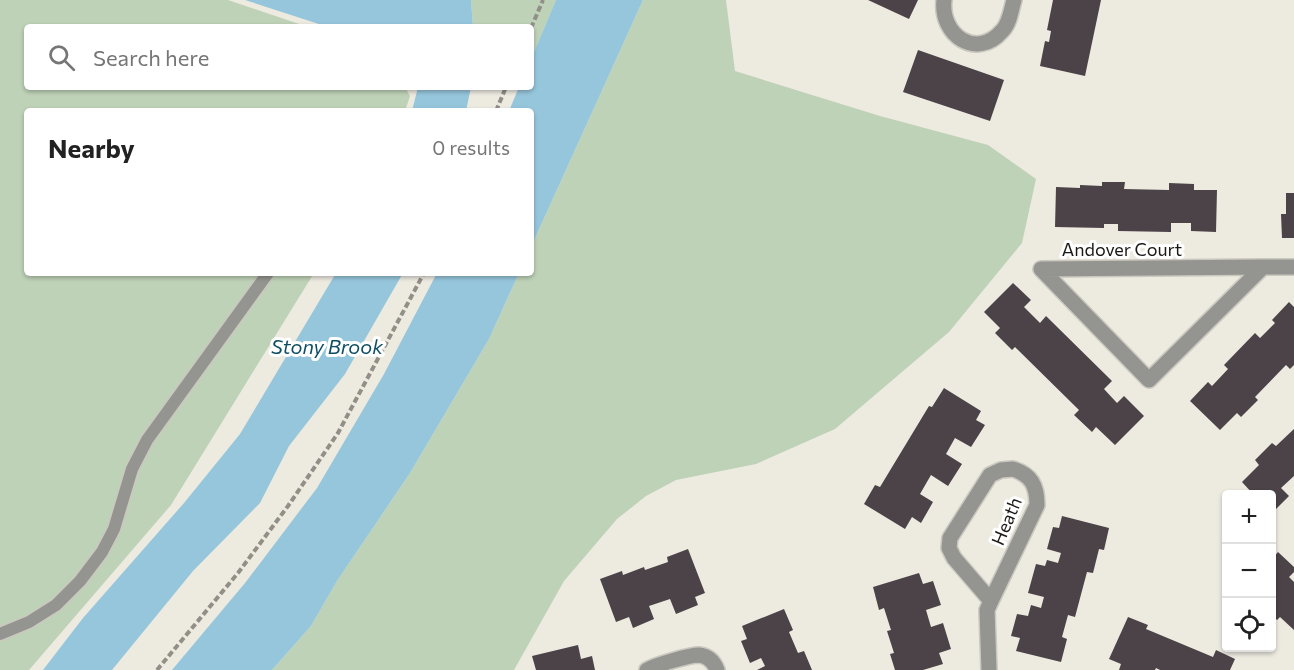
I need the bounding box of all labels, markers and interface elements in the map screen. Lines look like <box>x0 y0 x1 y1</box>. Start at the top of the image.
search box <box>24 24 534 90</box>
icon: search <box>45 41 78 74</box>
text: Search here <box>93 44 209 71</box>
text: Nearby <box>48 132 135 163</box>
text: 0 results <box>432 135 510 159</box>
street label: Andover Court <box>1062 238 1182 260</box>
water label: Stony Brook <box>271 334 384 358</box>
map controls <box>1222 490 1276 652</box>
button: + <box>1222 490 1276 544</box>
street label: Heath <box>986 494 1026 548</box>
button: − <box>1222 544 1276 598</box>
button: locate <box>1222 598 1276 652</box>

